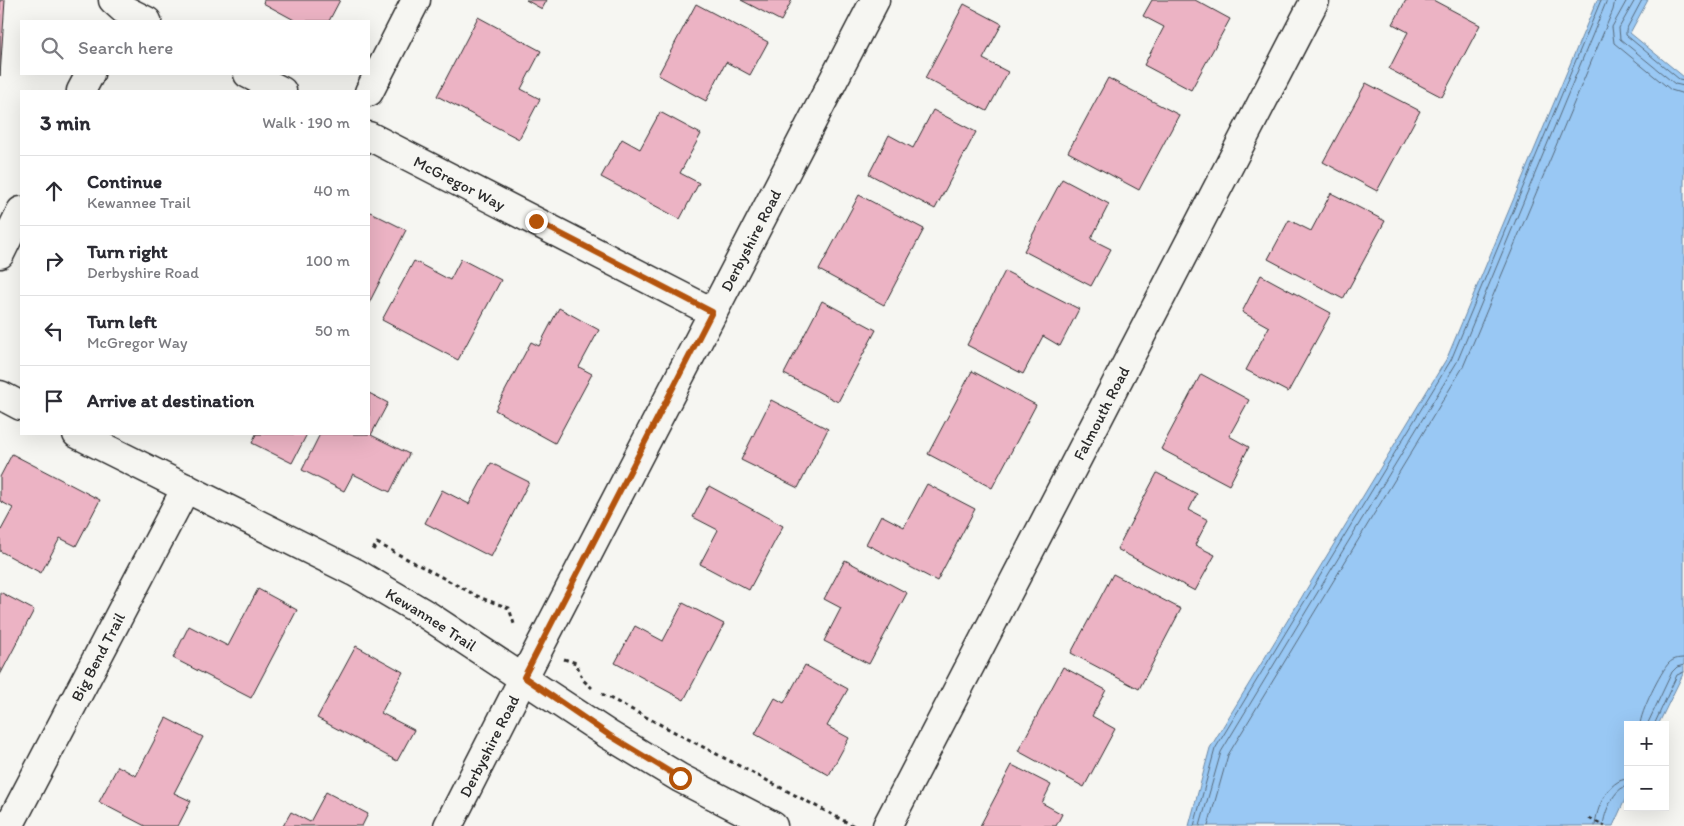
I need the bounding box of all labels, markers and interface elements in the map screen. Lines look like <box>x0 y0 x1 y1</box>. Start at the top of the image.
search box <box>20 20 370 75</box>
icon: search <box>38 34 66 62</box>
text: Search here <box>78 36 173 59</box>
text: 3 min <box>40 110 90 135</box>
text: Walk · 190 m <box>262 113 350 132</box>
street label: McGregor Way <box>410 152 509 215</box>
text: Continue <box>87 170 162 193</box>
icon: ahead <box>40 177 68 205</box>
text: 40 m <box>313 181 350 200</box>
street label: Derbyshire Road <box>717 186 785 295</box>
text: Kewannee Trail <box>87 193 191 212</box>
route end <box>525 210 548 233</box>
text: Turn right <box>87 240 168 263</box>
icon: right <box>40 247 68 275</box>
text: 100 m <box>306 251 350 270</box>
text: Derbyshire Road <box>87 263 199 282</box>
text: Turn left <box>87 310 157 333</box>
icon: left <box>40 317 68 345</box>
text: 50 m <box>315 321 350 340</box>
text: McGregor Way <box>87 333 188 352</box>
street label: Falmouth Road <box>1069 363 1134 463</box>
icon: arrive <box>40 387 68 415</box>
text: Arrive at destination <box>87 389 254 412</box>
street label: Kewannee Trail <box>382 584 481 655</box>
street label: Big Bend Trail <box>67 609 129 704</box>
street label: Derbyshire Road <box>455 692 523 800</box>
map controls <box>1624 721 1669 811</box>
button: + <box>1624 721 1669 766</box>
button: − <box>1624 766 1669 811</box>
route start <box>669 767 692 790</box>

